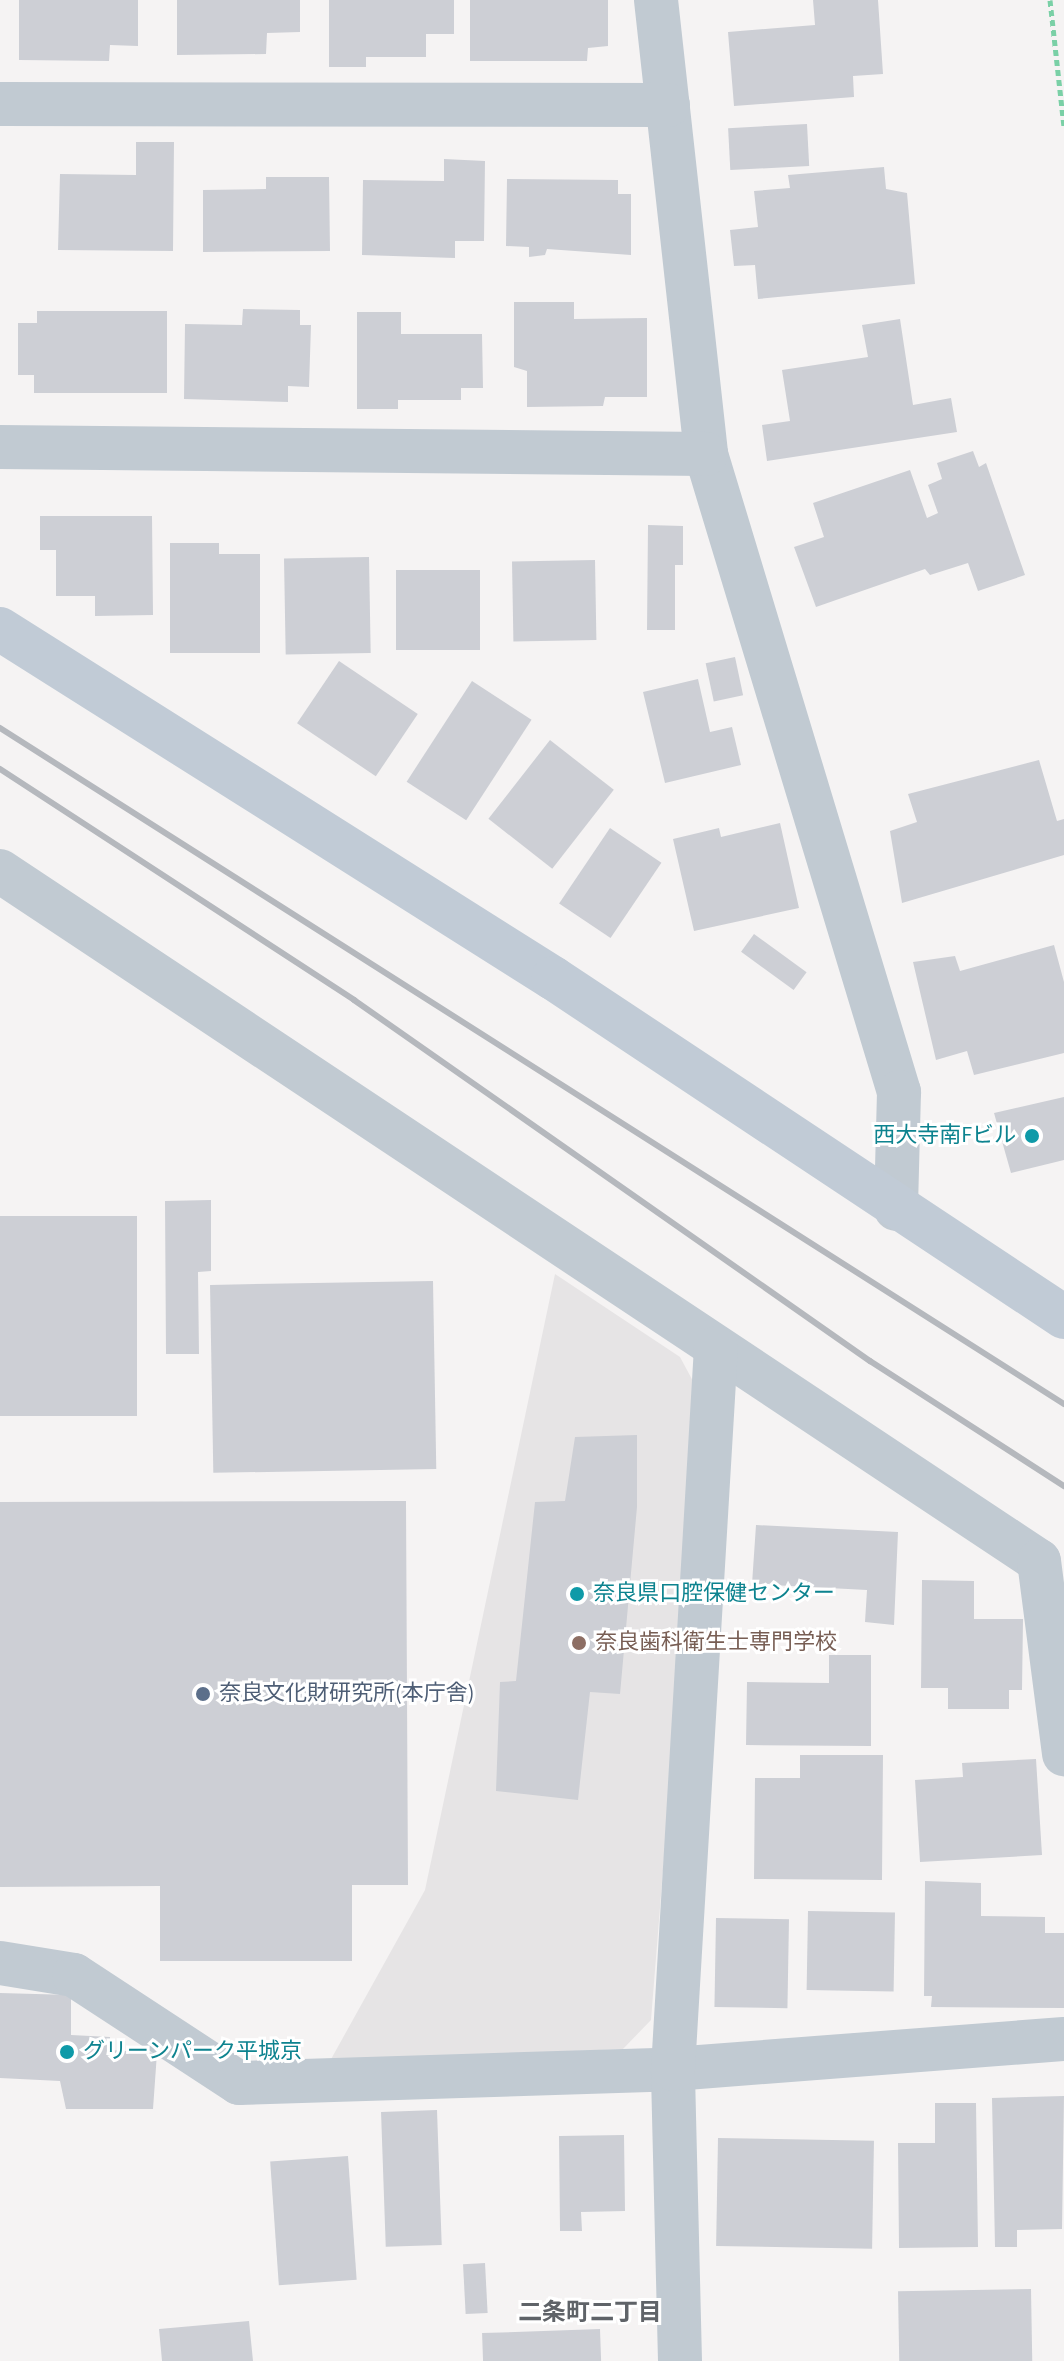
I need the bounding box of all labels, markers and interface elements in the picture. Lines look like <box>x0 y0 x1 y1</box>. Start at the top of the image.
place label: 西大寺南Fビル <box>873 1123 1016 1149</box>
marker: 西大寺南Fビル <box>1023 1127 1041 1145</box>
place label: 奈良県口腔保健センター <box>593 1581 835 1607</box>
marker: 奈良県口腔保健センター <box>568 1585 586 1603</box>
place label: 奈良歯科衛生士専門学校 <box>595 1630 837 1656</box>
marker: 奈良歯科衛生士専門学校 <box>570 1634 588 1652</box>
place label: 奈良文化財研究所(本庁舎) <box>219 1681 474 1707</box>
marker: 奈良文化財研究所(本庁舎) <box>194 1685 212 1703</box>
place label: グリーンパーク平城京 <box>83 2039 303 2065</box>
marker: グリーンパーク平城京 <box>58 2043 76 2061</box>
district label: 二条町二丁目 <box>518 2299 662 2327</box>

